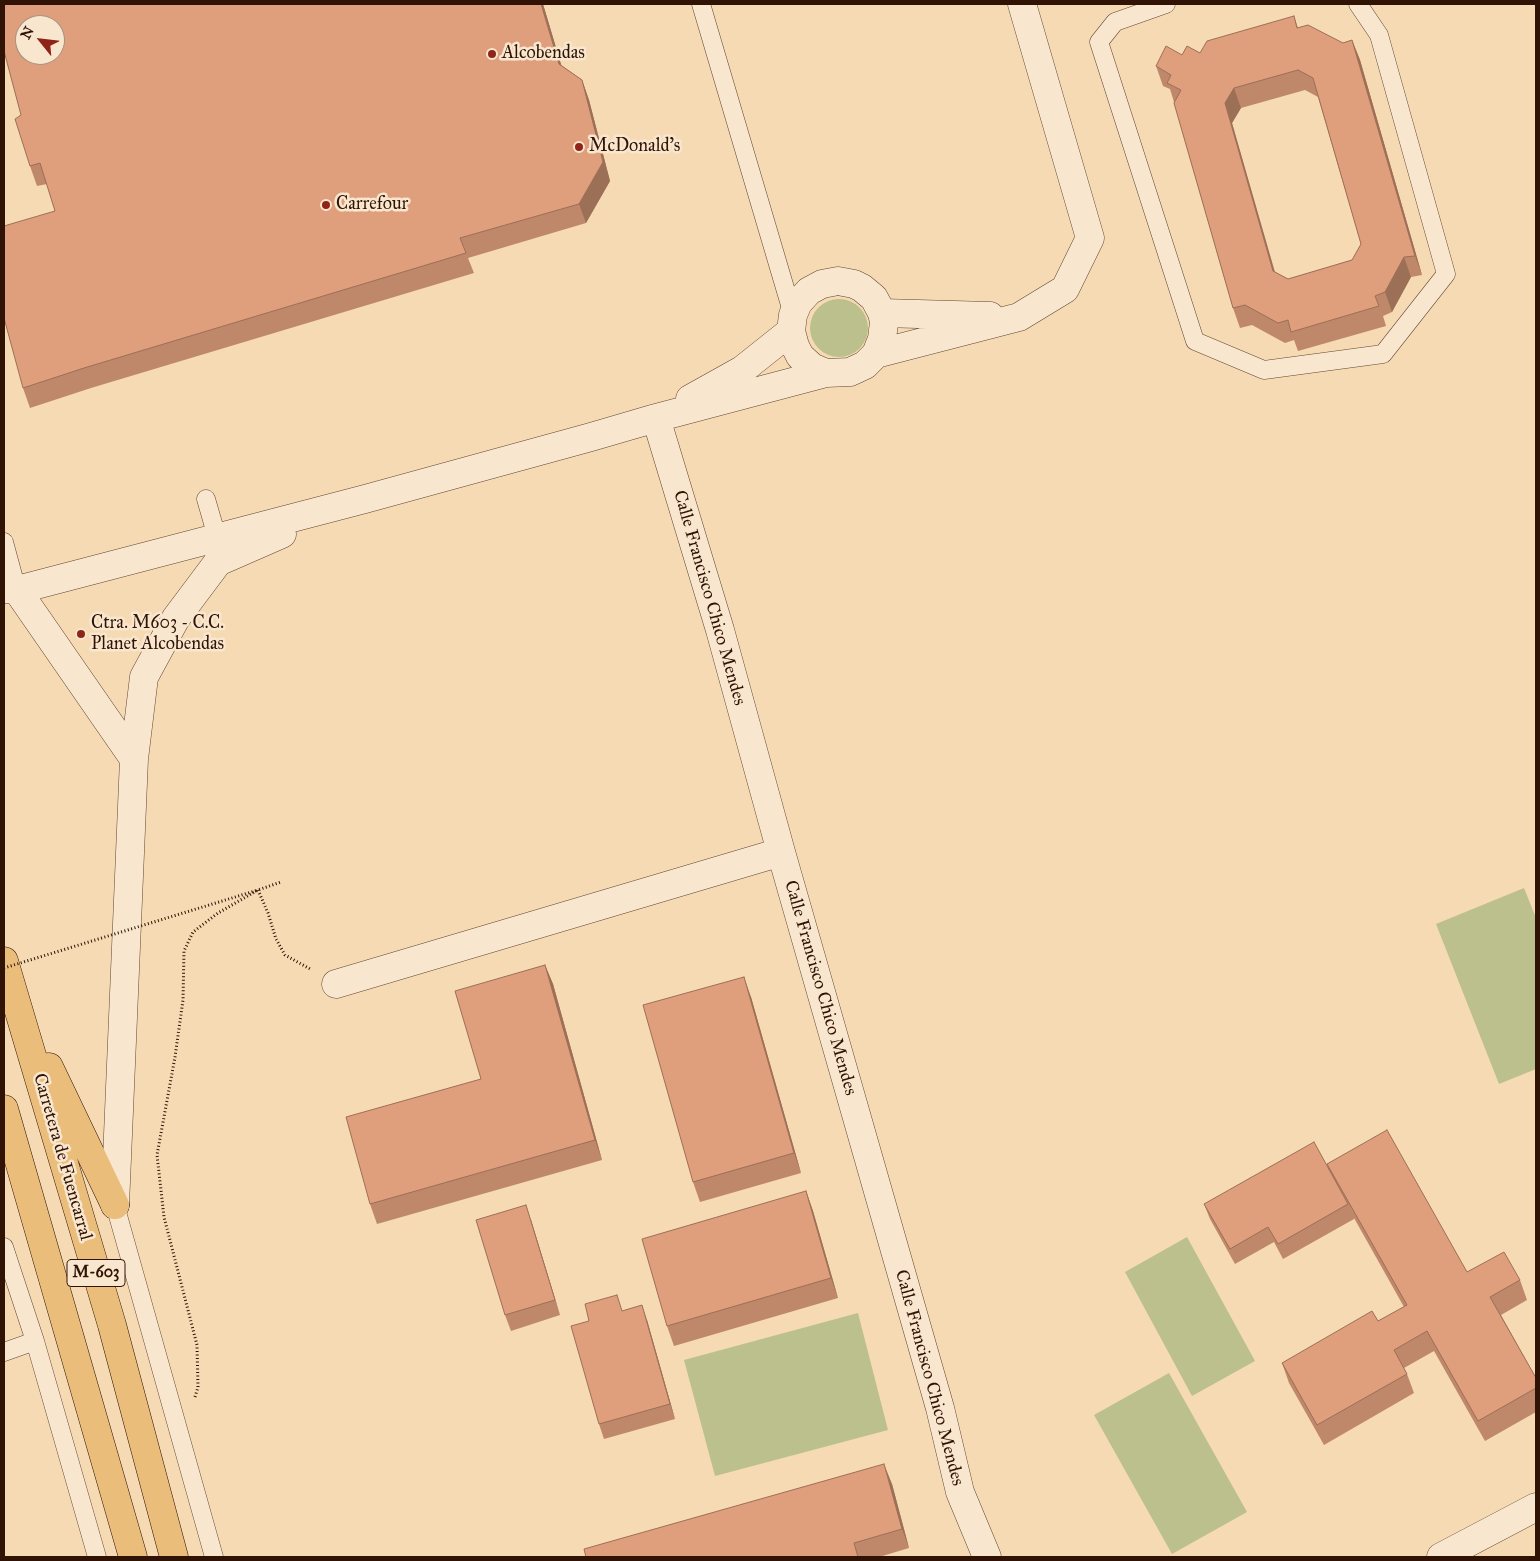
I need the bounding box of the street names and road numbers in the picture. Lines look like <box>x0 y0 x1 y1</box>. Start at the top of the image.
street label: Calle Francisco Chico Mendes <box>668 488 750 708</box>
street label: Calle Francisco Chico Mendes <box>779 878 861 1098</box>
street label: Carretera de Fuencarral <box>28 1071 96 1243</box>
road number: M-603 <box>67 1260 125 1286</box>
street label: Calle Francisco Chico Mendes <box>890 1268 968 1488</box>

